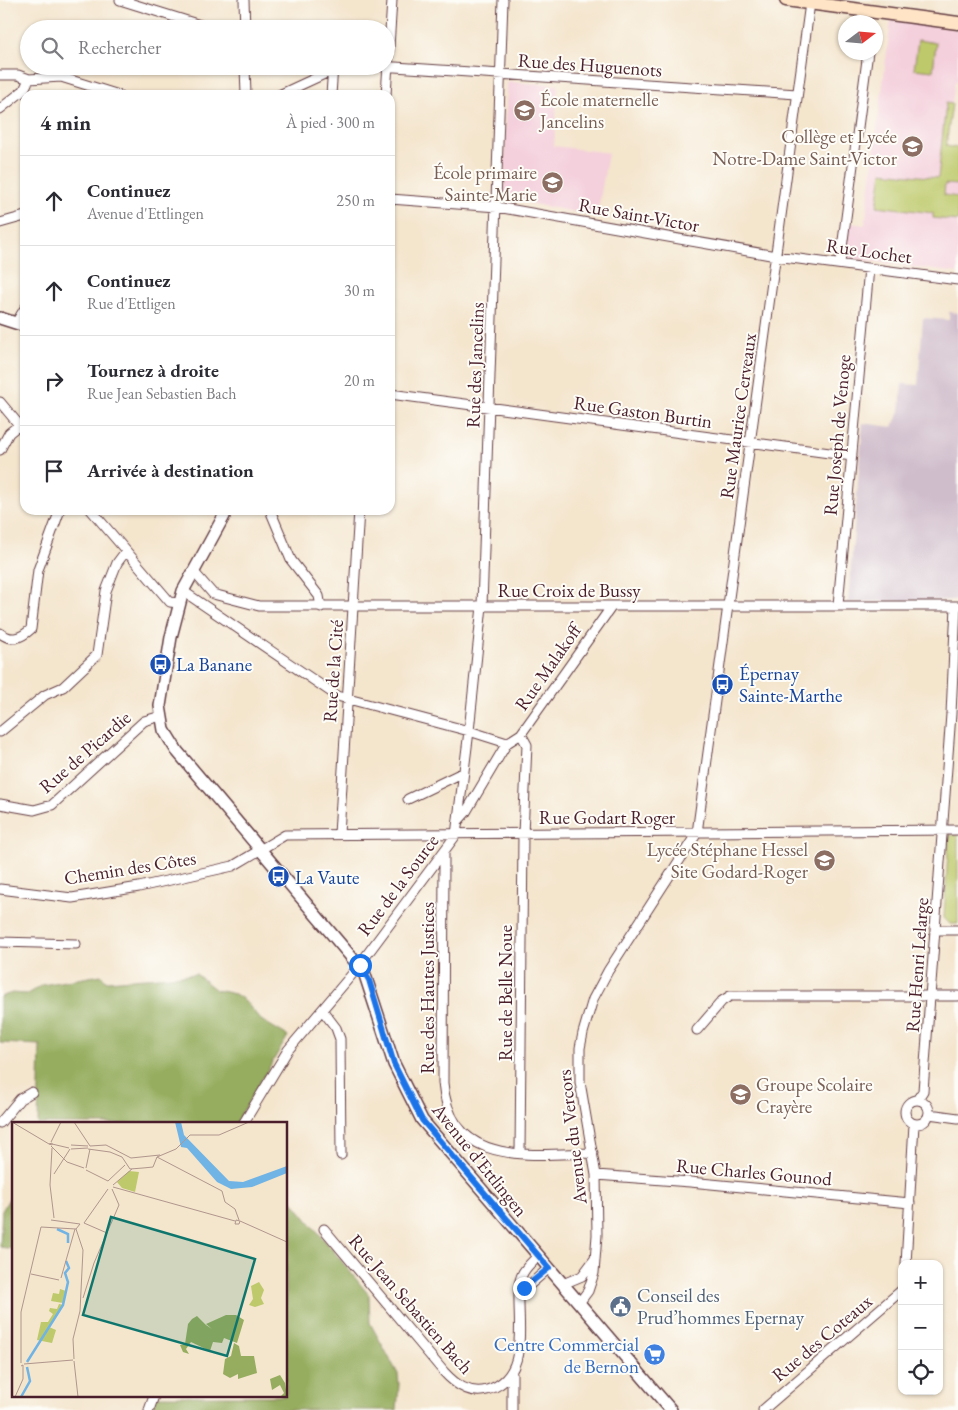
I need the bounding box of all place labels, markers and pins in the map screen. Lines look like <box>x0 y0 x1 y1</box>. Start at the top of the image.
place label: École maternelle Jancelins <box>538 87 659 134</box>
school or university icon: École maternelle Jancelins <box>512 98 536 122</box>
place label: Collège et Lycée Notre-Dame Saint-Victor <box>712 124 898 171</box>
school or university icon: Collège et Lycée Notre-Dame Saint-Victor <box>901 135 925 159</box>
place label: École primaire Sainte-Marie <box>433 160 537 207</box>
school or university icon: École primaire Sainte-Marie <box>541 171 565 195</box>
bus stop icon: La Banane <box>148 652 172 676</box>
place label: La Banane <box>176 652 252 677</box>
place label: Épernay Sainte-Marthe <box>739 661 843 708</box>
bus stop icon: Épernay Sainte-Marthe <box>711 672 735 696</box>
place label: Lycée Stéphane Hessel Site Godard-Roger <box>647 837 809 884</box>
school or university icon: Lycée Stéphane Hessel Site Godard-Roger <box>812 848 836 872</box>
bus stop icon: La Vaute <box>267 865 291 889</box>
place label: La Vaute <box>295 865 359 890</box>
place label: Groupe Scolaire Crayère <box>756 1072 873 1119</box>
school or university icon: Groupe Scolaire Crayère <box>728 1083 752 1107</box>
place label: Conseil des Prud’hommes Epernay <box>637 1283 805 1330</box>
public building icon: Conseil des Prud’hommes Epernay <box>609 1294 633 1318</box>
place label: Centre Commercial de Bernon <box>494 1332 639 1379</box>
supermarket icon: Centre Commercial de Bernon <box>643 1343 667 1367</box>

